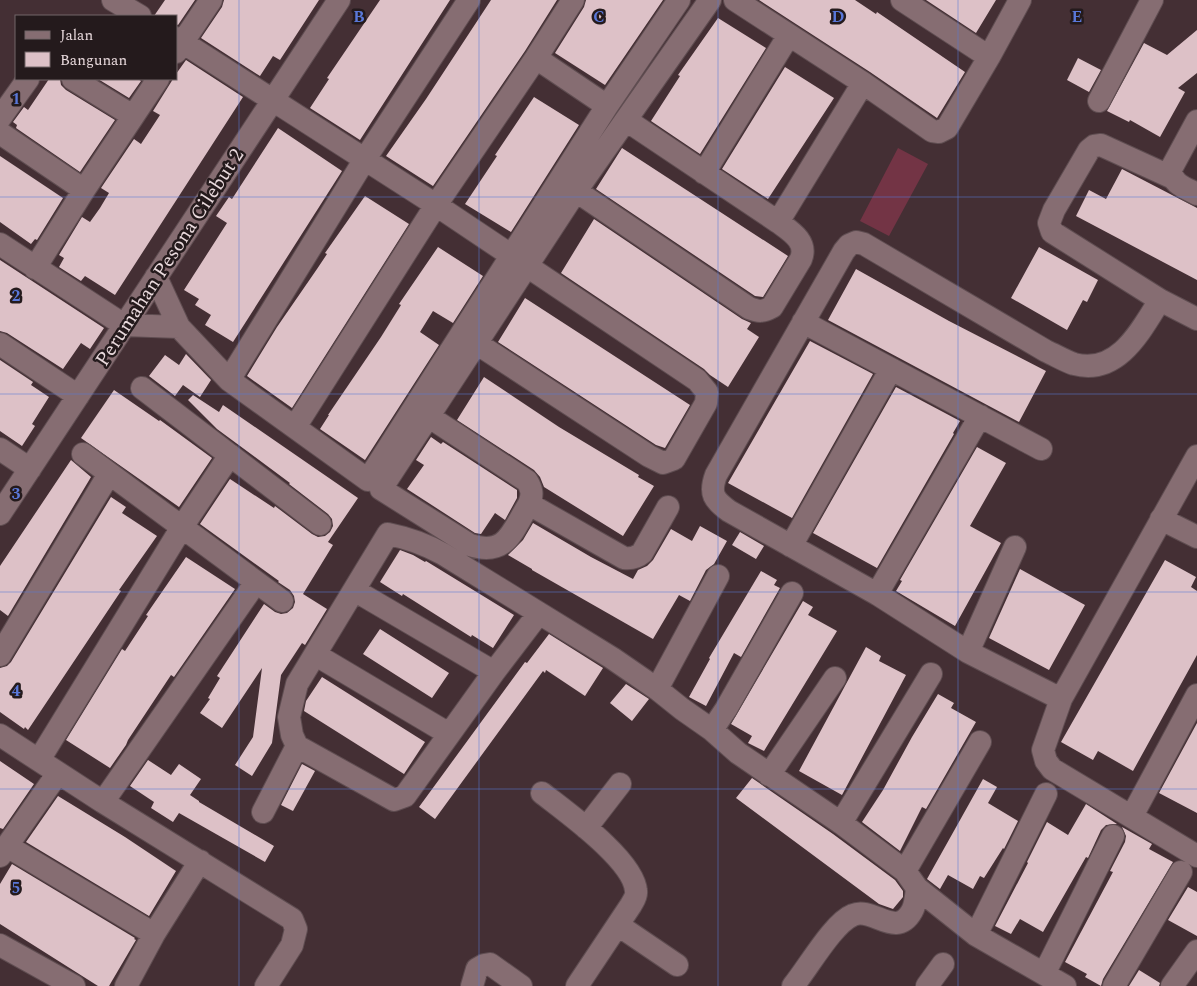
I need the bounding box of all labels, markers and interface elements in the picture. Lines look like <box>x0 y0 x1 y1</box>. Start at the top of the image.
text: B <box>353 5 365 29</box>
text: C <box>593 5 605 29</box>
text: D <box>832 5 845 29</box>
text: E <box>1072 5 1082 29</box>
legend <box>15 15 178 80</box>
text: Jalan <box>60 24 93 47</box>
text: Bangunan <box>60 49 127 72</box>
text: 1 <box>12 87 20 111</box>
street label: Perumahan Pesona Cilebut 2 <box>88 143 252 372</box>
text: 2 <box>12 284 21 308</box>
text: 3 <box>12 482 21 506</box>
text: 4 <box>12 679 21 703</box>
text: 5 <box>12 876 20 900</box>

